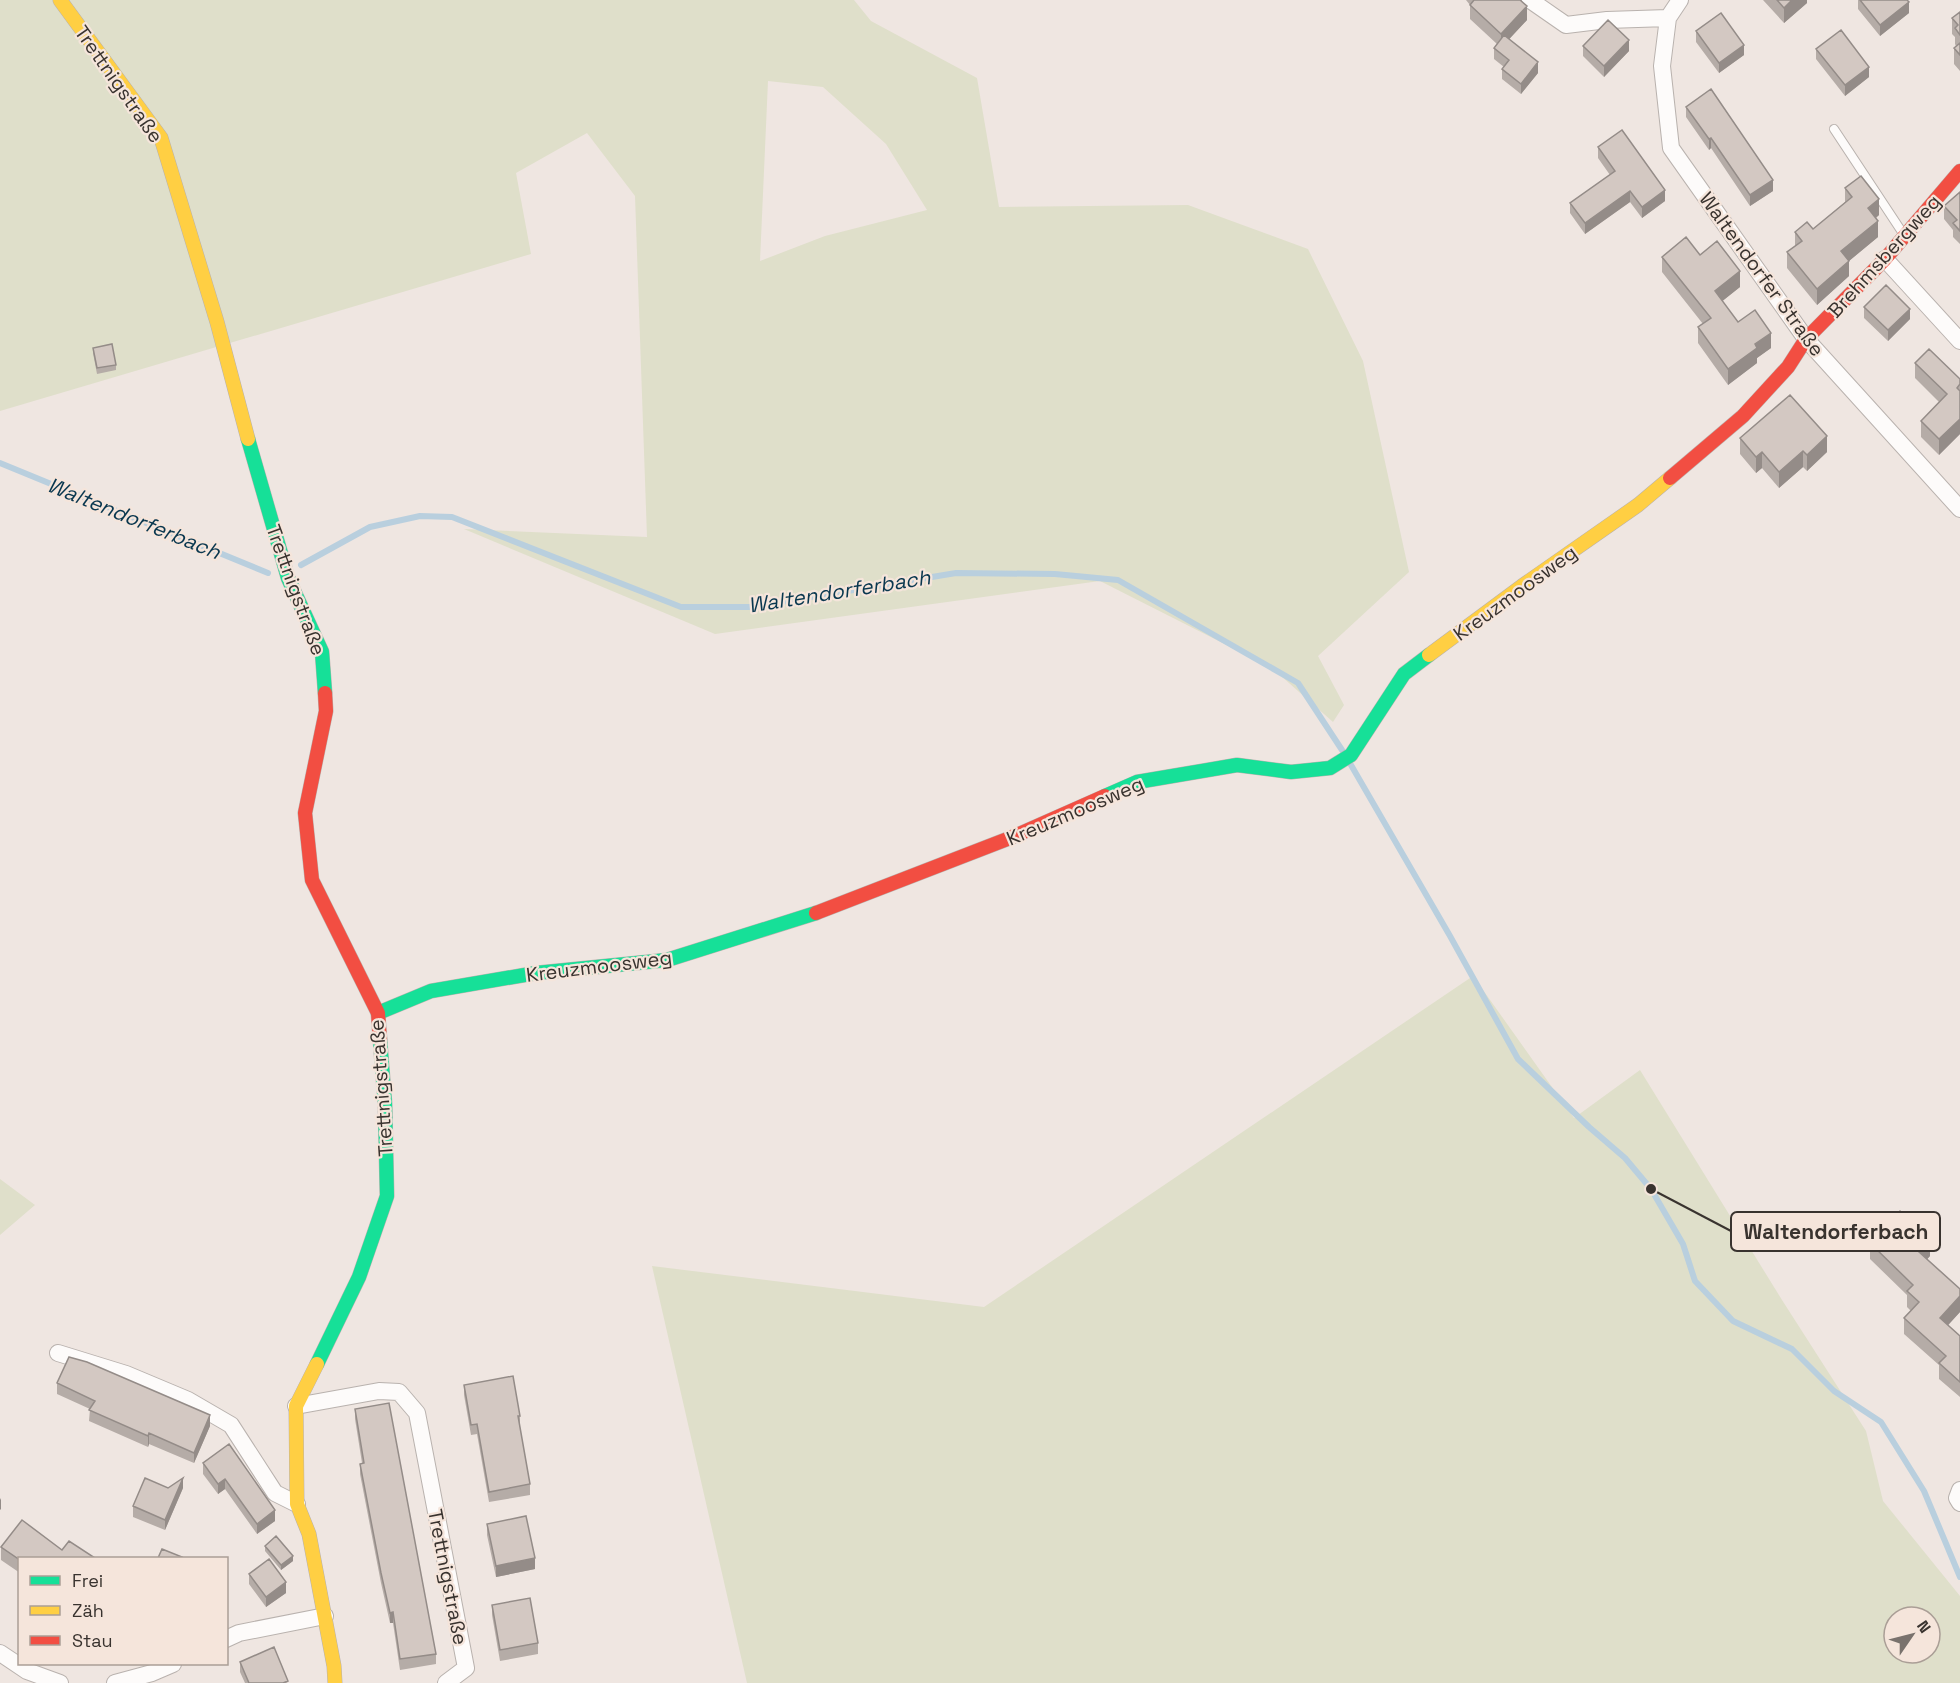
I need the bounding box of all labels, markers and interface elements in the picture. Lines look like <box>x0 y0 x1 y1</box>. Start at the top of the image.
street label: Trettnigstraße <box>69 20 169 148</box>
street label: Waltendorfer Straße <box>1694 187 1830 361</box>
street label: Brehmsbergweg <box>1822 189 1946 323</box>
water label: Waltendorferbach <box>44 471 226 565</box>
street label: Trettnigstraße <box>260 521 332 659</box>
street label: Kreuzmoosweg <box>1448 539 1582 647</box>
water label: Waltendorferbach <box>746 563 933 619</box>
street label: Kreuzmoosweg <box>1002 770 1148 852</box>
street label: Kreuzmoosweg <box>525 944 673 988</box>
street label: Trettnigstraße <box>363 1018 399 1158</box>
callout: Waltendorferbach <box>1731 1212 1940 1251</box>
text: Waltendorferbach <box>1743 1218 1929 1245</box>
street label: Trettnigstraße <box>422 1507 474 1647</box>
legend <box>18 1557 228 1665</box>
text: Frei <box>72 1569 103 1592</box>
text: Zäh <box>72 1599 104 1622</box>
north arrow <box>1882 1605 1942 1665</box>
text: N <box>1912 1616 1936 1637</box>
text: Stau <box>72 1629 112 1652</box>

